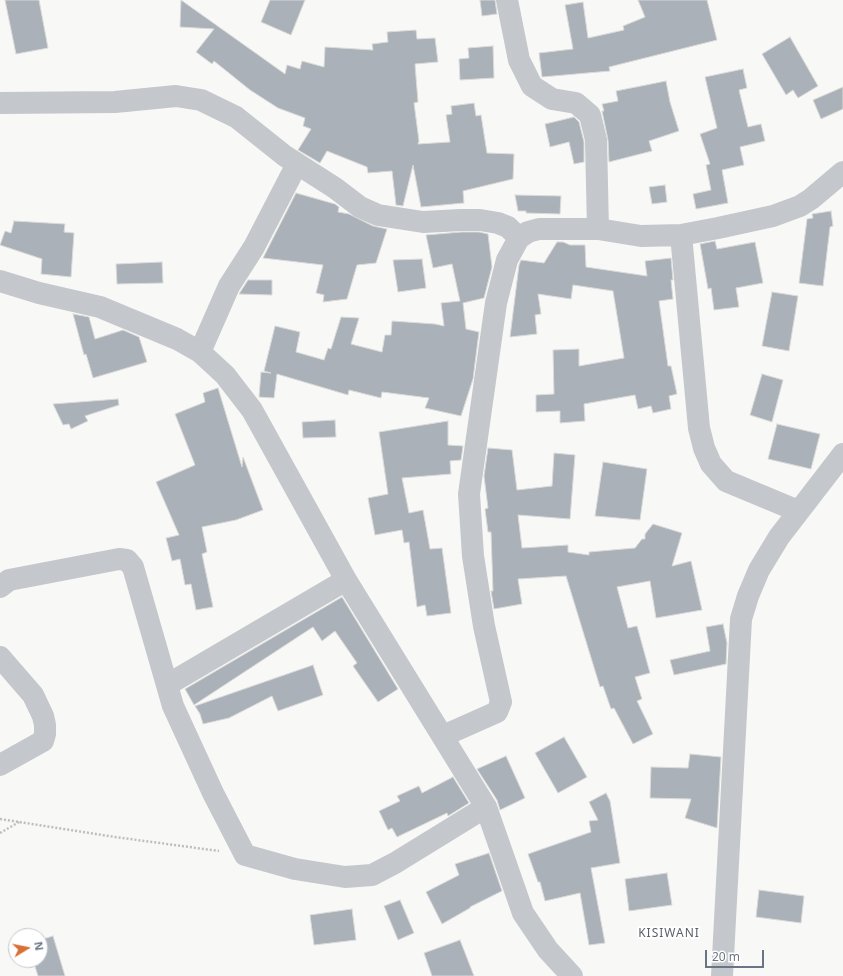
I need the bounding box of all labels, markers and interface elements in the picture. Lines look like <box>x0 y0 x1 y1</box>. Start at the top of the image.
district label: KISIWANI <box>638 927 700 941</box>
north arrow <box>8 928 48 968</box>
text: N <box>31 940 47 952</box>
scale bar <box>707 942 766 968</box>
text: 20 m <box>712 948 740 965</box>

